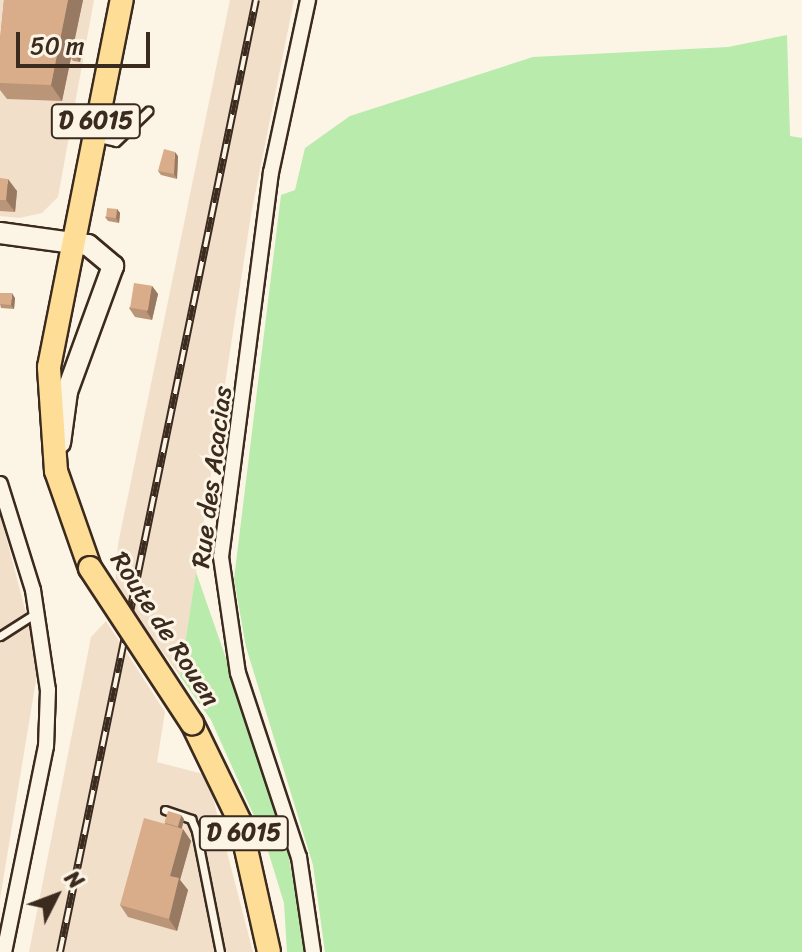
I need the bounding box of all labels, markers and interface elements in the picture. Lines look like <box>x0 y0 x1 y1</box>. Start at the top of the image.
scale bar <box>20 16 154 66</box>
text: 50 m <box>30 25 85 67</box>
road number: D 6015 <box>50 101 142 141</box>
street label: Rue des Acacias <box>185 384 239 570</box>
street label: Route de Rouen <box>104 546 226 712</box>
road number: D 6015 <box>198 813 290 853</box>
north arrow <box>16 856 96 936</box>
text: N <box>55 861 94 898</box>

